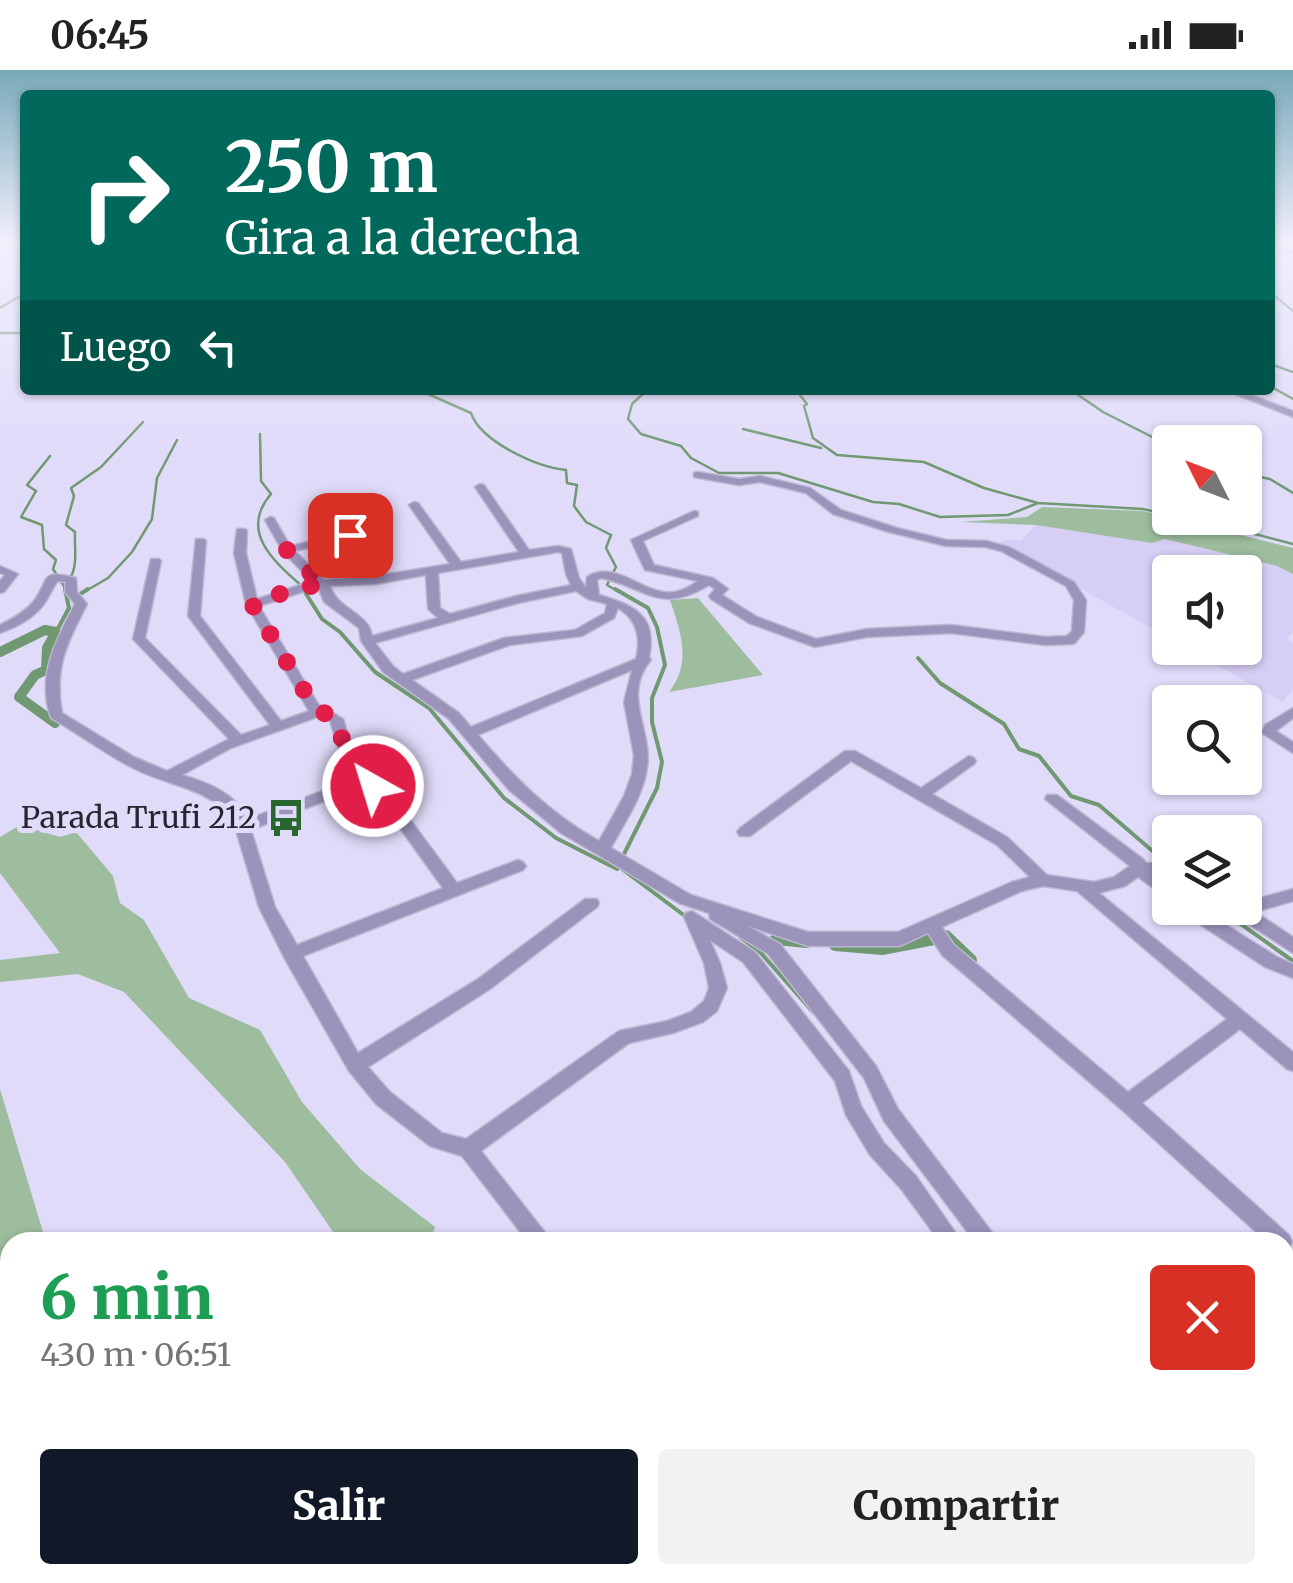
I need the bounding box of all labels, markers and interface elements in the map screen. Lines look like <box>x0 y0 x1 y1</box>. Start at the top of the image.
text: 06:45 <box>50 12 149 59</box>
text: 250 m <box>225 123 438 211</box>
icon: right <box>60 130 190 260</box>
text: Gira a la derecha <box>225 210 580 266</box>
icon: left <box>191 320 246 375</box>
text: Luego <box>60 324 171 371</box>
north arrow <box>1152 425 1262 535</box>
map controls <box>1152 425 1262 925</box>
pin <box>308 493 393 578</box>
icon: arrive <box>323 508 378 563</box>
button: sound <box>1152 555 1262 665</box>
button: search <box>1152 685 1262 795</box>
position arrow <box>321 734 425 838</box>
bus stop icon: Parada Trufi 212 <box>265 797 307 839</box>
place label: Parada Trufi 212 <box>21 798 256 836</box>
button: layers <box>1152 815 1262 925</box>
text: 6 min <box>40 1260 214 1335</box>
button: close <box>1150 1265 1255 1370</box>
text: 430 m · 06:51 <box>40 1335 231 1375</box>
button: Salir <box>40 1449 638 1564</box>
button: Compartir <box>658 1449 1255 1564</box>

